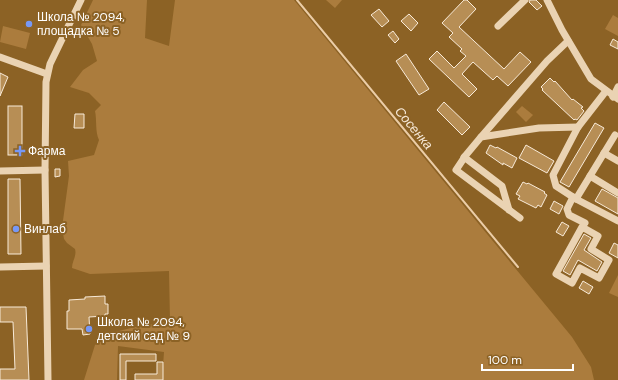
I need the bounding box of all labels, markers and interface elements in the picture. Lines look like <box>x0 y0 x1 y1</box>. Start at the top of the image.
place label: Школа № 2094, площадка № 5 <box>37 9 125 39</box>
marker: Школа № 2094, площадка № 5 <box>24 19 34 29</box>
water label: Сосенка <box>391 103 437 153</box>
place label: Фарма <box>28 143 66 159</box>
marker: Фарма <box>15 146 25 156</box>
place label: Винлаб <box>24 221 66 237</box>
marker: Винлаб <box>11 224 21 234</box>
place label: Школа № 2094, детский сад № 9 <box>97 314 190 344</box>
marker: Школа № 2094, детский сад № 9 <box>84 324 94 334</box>
scale bar <box>482 346 573 372</box>
text: 100 m <box>488 352 522 368</box>

